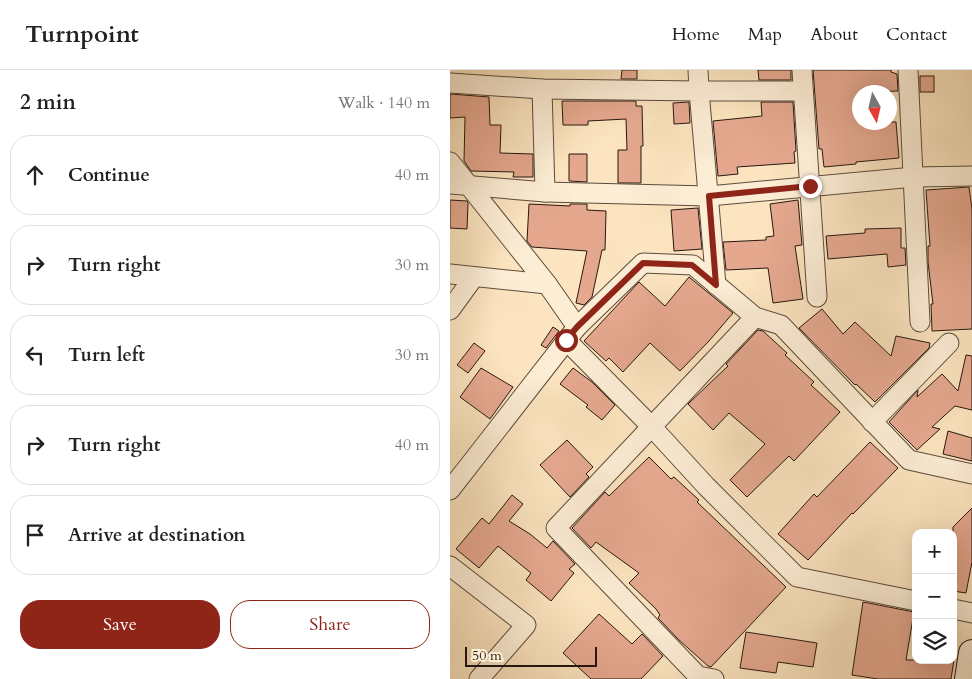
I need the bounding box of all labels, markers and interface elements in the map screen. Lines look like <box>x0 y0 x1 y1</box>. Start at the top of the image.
text: Turnpoint <box>25 18 139 51</box>
text: Home <box>672 22 720 47</box>
text: Map <box>748 22 782 47</box>
text: About <box>810 22 858 47</box>
text: Contact <box>886 22 947 47</box>
north arrow <box>852 85 897 130</box>
text: 2 min <box>20 88 76 117</box>
text: Walk · 140 m <box>338 92 430 114</box>
icon: ahead <box>21 161 49 189</box>
text: Continue <box>68 162 150 188</box>
text: 40 m <box>395 164 429 186</box>
route end <box>799 175 822 198</box>
icon: right <box>21 251 49 279</box>
text: Turn right <box>68 252 160 278</box>
text: 30 m <box>395 254 429 276</box>
route start <box>555 329 578 352</box>
icon: left <box>21 341 49 369</box>
text: Turn left <box>68 342 145 368</box>
text: 30 m <box>395 344 429 366</box>
icon: right <box>21 431 49 459</box>
text: Turn right <box>68 432 160 458</box>
text: 40 m <box>395 434 429 456</box>
icon: arrive <box>21 521 49 549</box>
text: Arrive at destination <box>68 522 245 548</box>
map controls <box>912 529 957 664</box>
button: + <box>912 529 957 574</box>
button: − <box>912 574 957 619</box>
button: Save <box>20 600 220 649</box>
button: Share <box>230 600 430 649</box>
button: layers <box>912 619 957 664</box>
scale bar <box>465 644 598 667</box>
text: 50 m <box>472 646 502 665</box>

